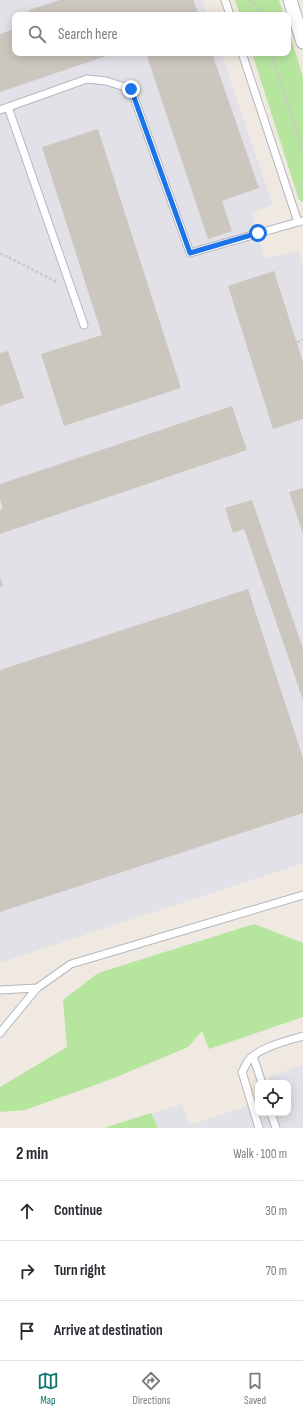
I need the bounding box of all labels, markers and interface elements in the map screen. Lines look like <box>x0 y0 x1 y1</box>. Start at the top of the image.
search box <box>12 12 291 56</box>
icon: search <box>26 23 48 45</box>
text: Search here <box>58 25 118 44</box>
route end <box>122 80 140 98</box>
route start <box>249 224 267 242</box>
map controls <box>255 1080 291 1116</box>
button: locate <box>255 1080 291 1116</box>
text: 2 min <box>16 1144 48 1164</box>
text: Walk · 100 m <box>233 1146 287 1162</box>
icon: ahead <box>16 1200 38 1222</box>
text: Continue <box>54 1201 103 1220</box>
text: 30 m <box>265 1203 287 1219</box>
icon: right <box>16 1260 38 1282</box>
text: Turn right <box>54 1261 106 1280</box>
text: 70 m <box>266 1263 287 1279</box>
icon: arrive <box>16 1320 38 1342</box>
text: Arrive at destination <box>54 1321 163 1340</box>
tab: Map <box>37 1370 59 1407</box>
tab: Directions <box>133 1370 170 1407</box>
tab: Saved <box>244 1370 266 1407</box>

